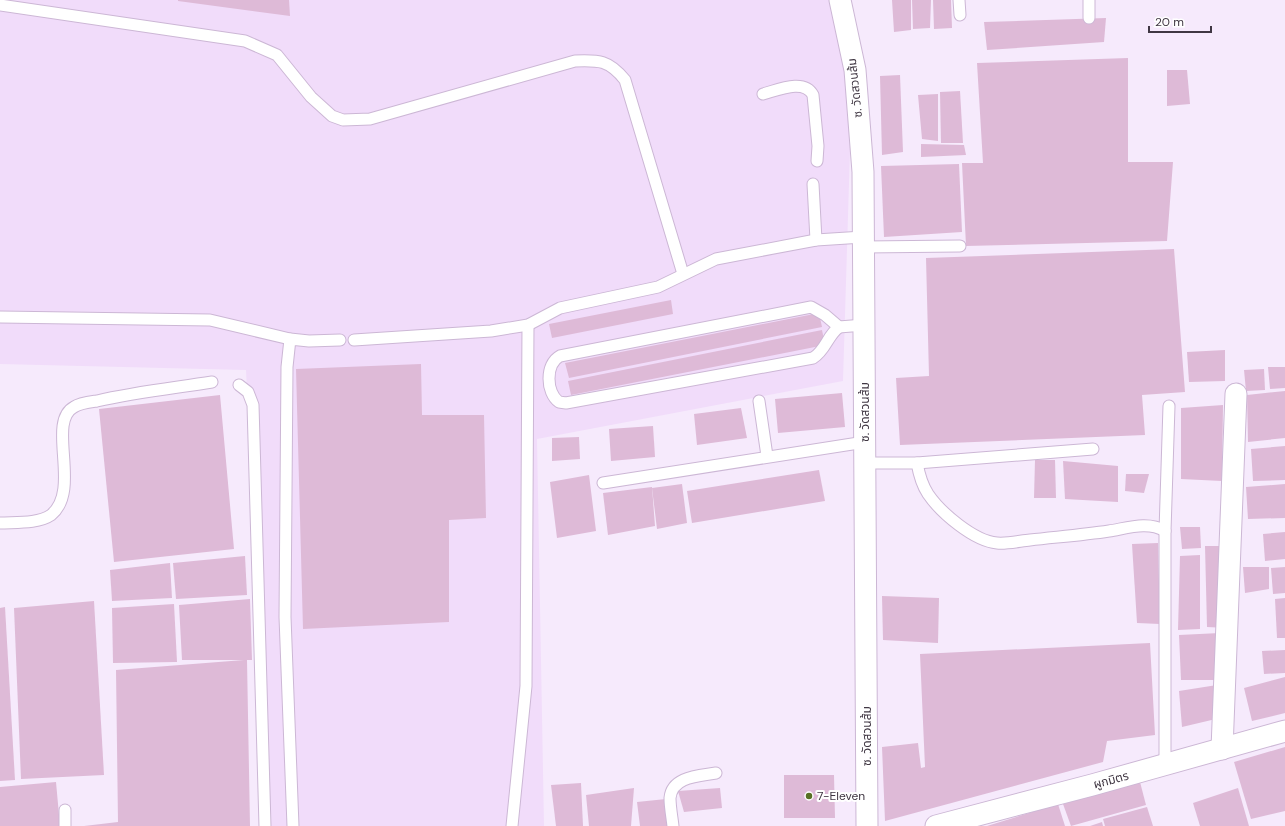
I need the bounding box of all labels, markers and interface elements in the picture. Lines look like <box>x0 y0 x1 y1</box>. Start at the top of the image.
scale bar <box>1149 8 1211 34</box>
text: 20 m <box>1155 14 1184 30</box>
street label: ซ. วัดสวนส้ม <box>844 57 866 119</box>
street label: ซ. วัดสวนส้ม <box>857 382 873 442</box>
street label: ซ. วัดสวนส้ม <box>859 706 875 766</box>
street label: ผูกมิตร <box>1092 768 1131 792</box>
place label: 7-Eleven <box>817 788 865 804</box>
marker: 7-Eleven <box>804 791 814 801</box>

